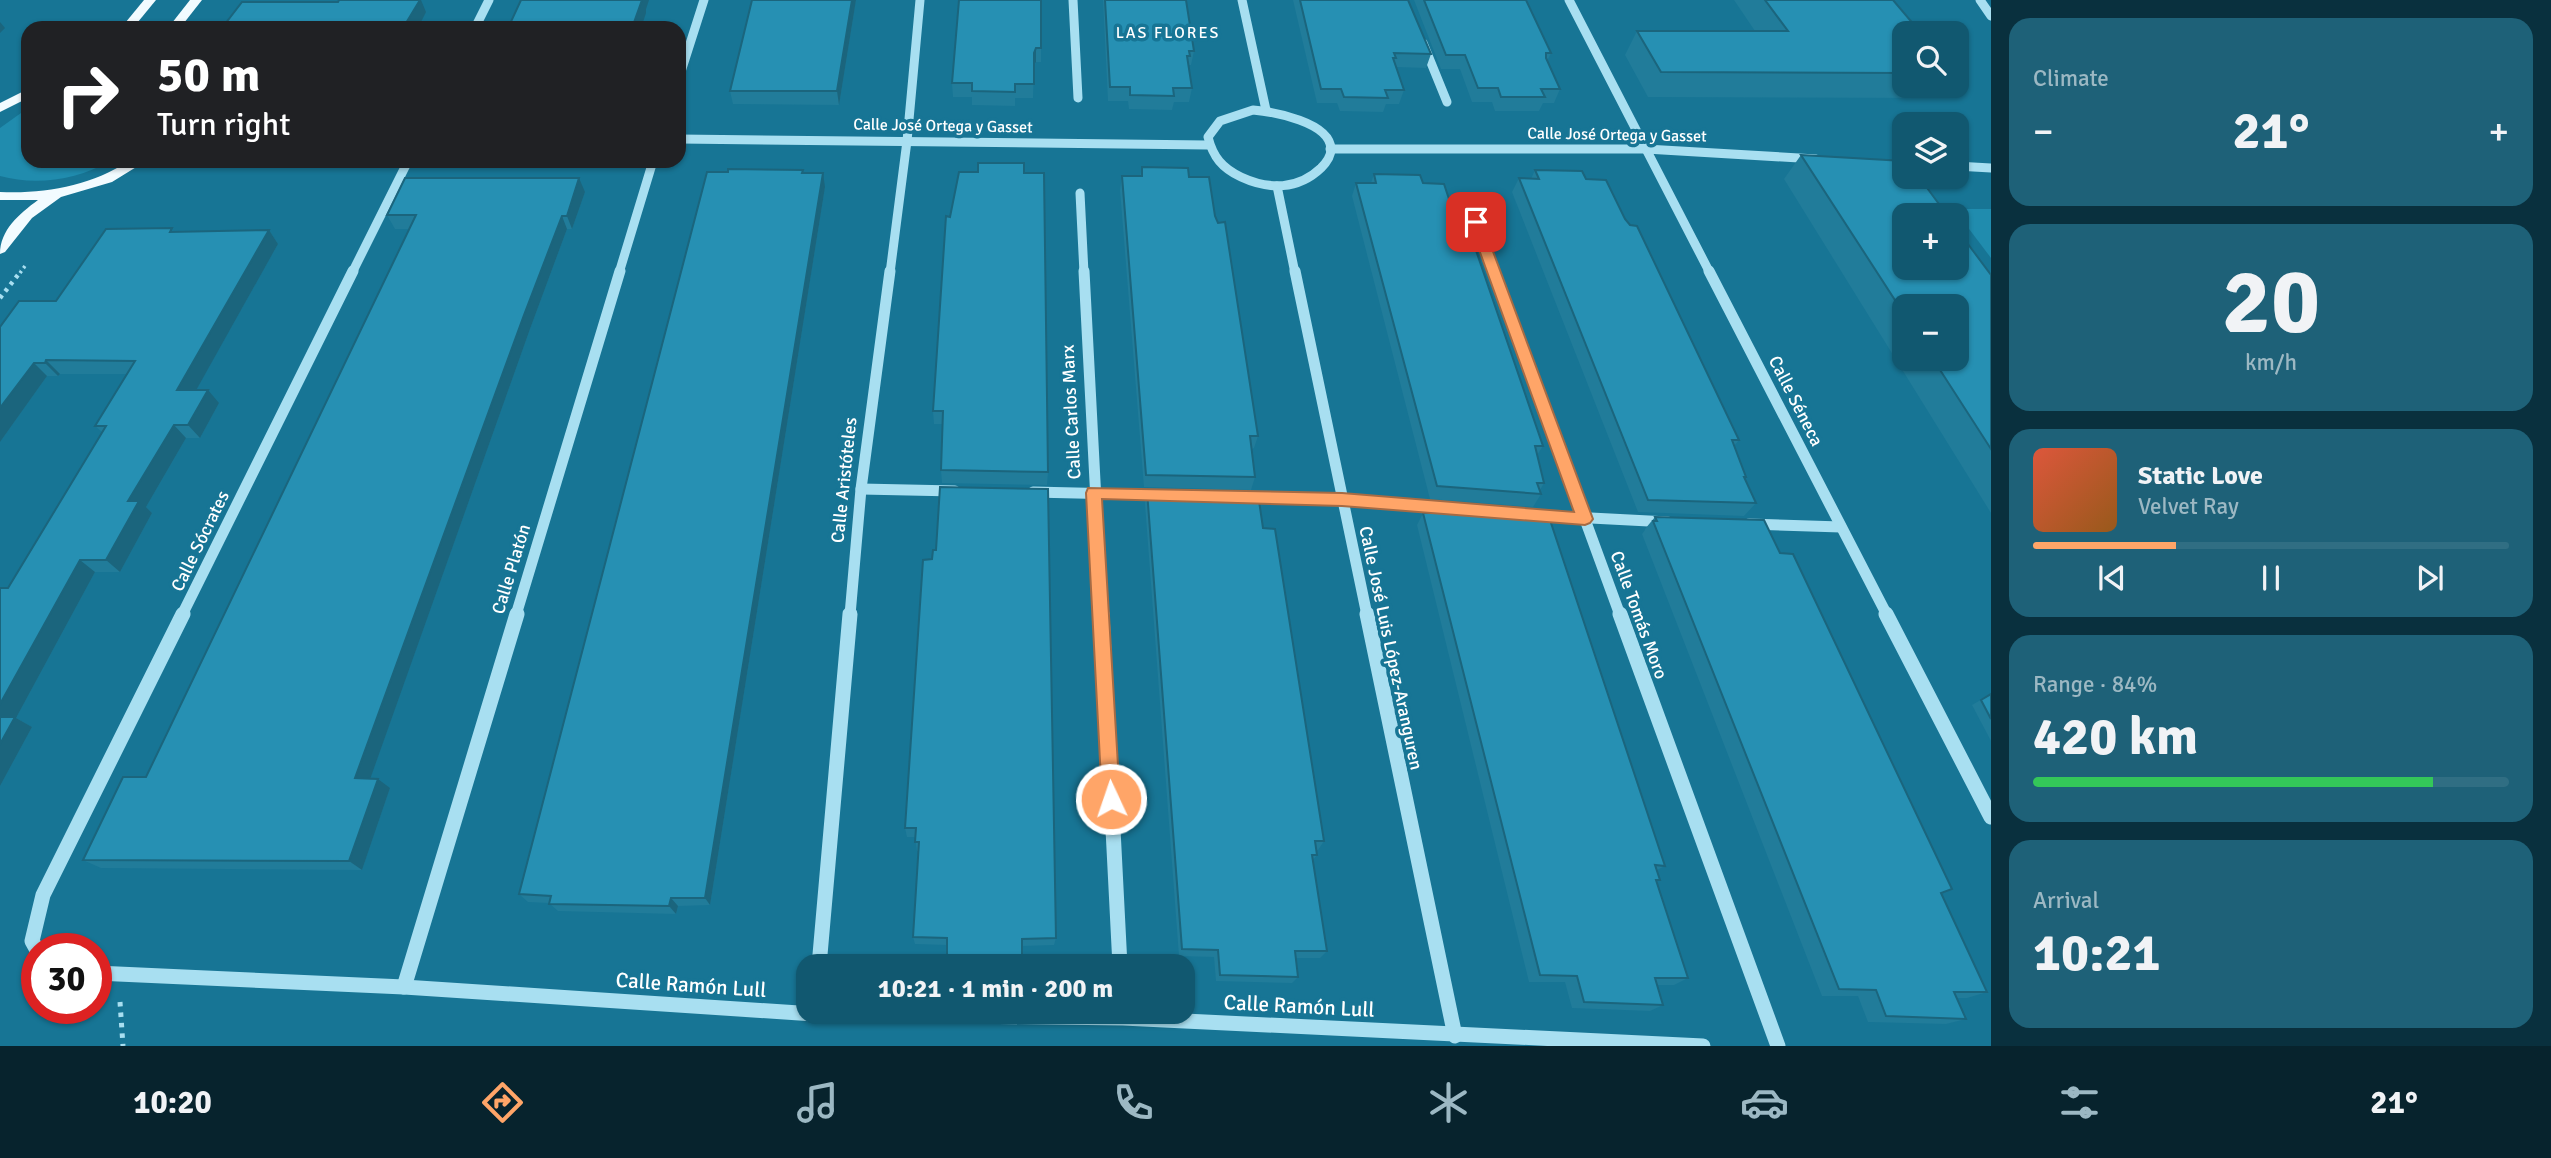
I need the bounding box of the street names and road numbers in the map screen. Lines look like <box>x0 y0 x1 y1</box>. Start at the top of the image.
street label: Calle José Ortega y Gasset <box>853 114 1033 138</box>
street label: Calle José Ortega y Gasset <box>1527 123 1707 147</box>
street label: Calle Carlos Marx <box>1056 344 1086 480</box>
street label: Calle Séneca <box>1764 352 1828 450</box>
street label: Calle Aristóteles <box>826 416 862 544</box>
street label: Calle Sócrates <box>166 487 234 595</box>
street label: Calle Platón <box>487 521 535 617</box>
street label: Calle José Luis López-Aranguren <box>1354 524 1428 772</box>
street label: Calle Tomás Moro <box>1606 548 1672 682</box>
street label: Calle Ramón Lull <box>615 967 767 1003</box>
street label: Calle Ramón Lull <box>1223 989 1375 1023</box>

